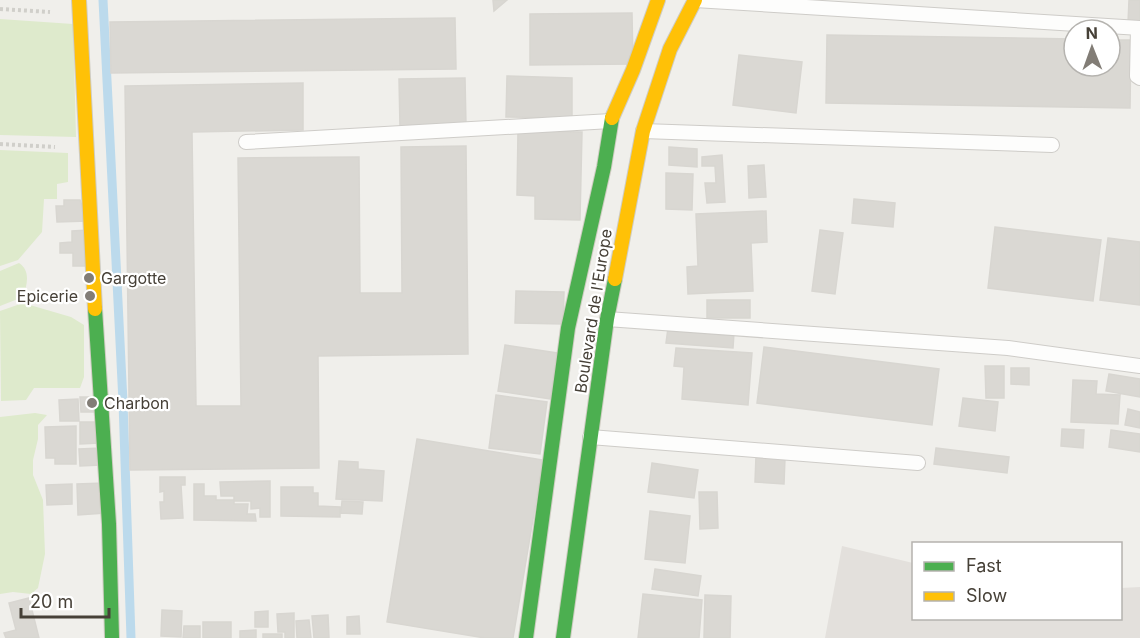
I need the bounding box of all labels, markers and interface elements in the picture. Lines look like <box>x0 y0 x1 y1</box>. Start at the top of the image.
north arrow <box>1062 18 1122 78</box>
text: N <box>1085 23 1098 43</box>
street label: Boulevard de l'Europe <box>570 227 616 395</box>
place label: Gargotte <box>101 268 166 288</box>
marker: Gargotte <box>82 271 96 285</box>
place label: Epicerie <box>17 286 78 306</box>
marker: Epicerie <box>83 289 97 303</box>
place label: Charbon <box>104 393 169 413</box>
marker: Charbon <box>85 396 99 410</box>
legend <box>912 542 1122 620</box>
text: Fast <box>966 555 1002 576</box>
scale bar <box>21 581 110 619</box>
text: Slow <box>966 585 1007 606</box>
text: 20 m <box>30 591 73 612</box>

